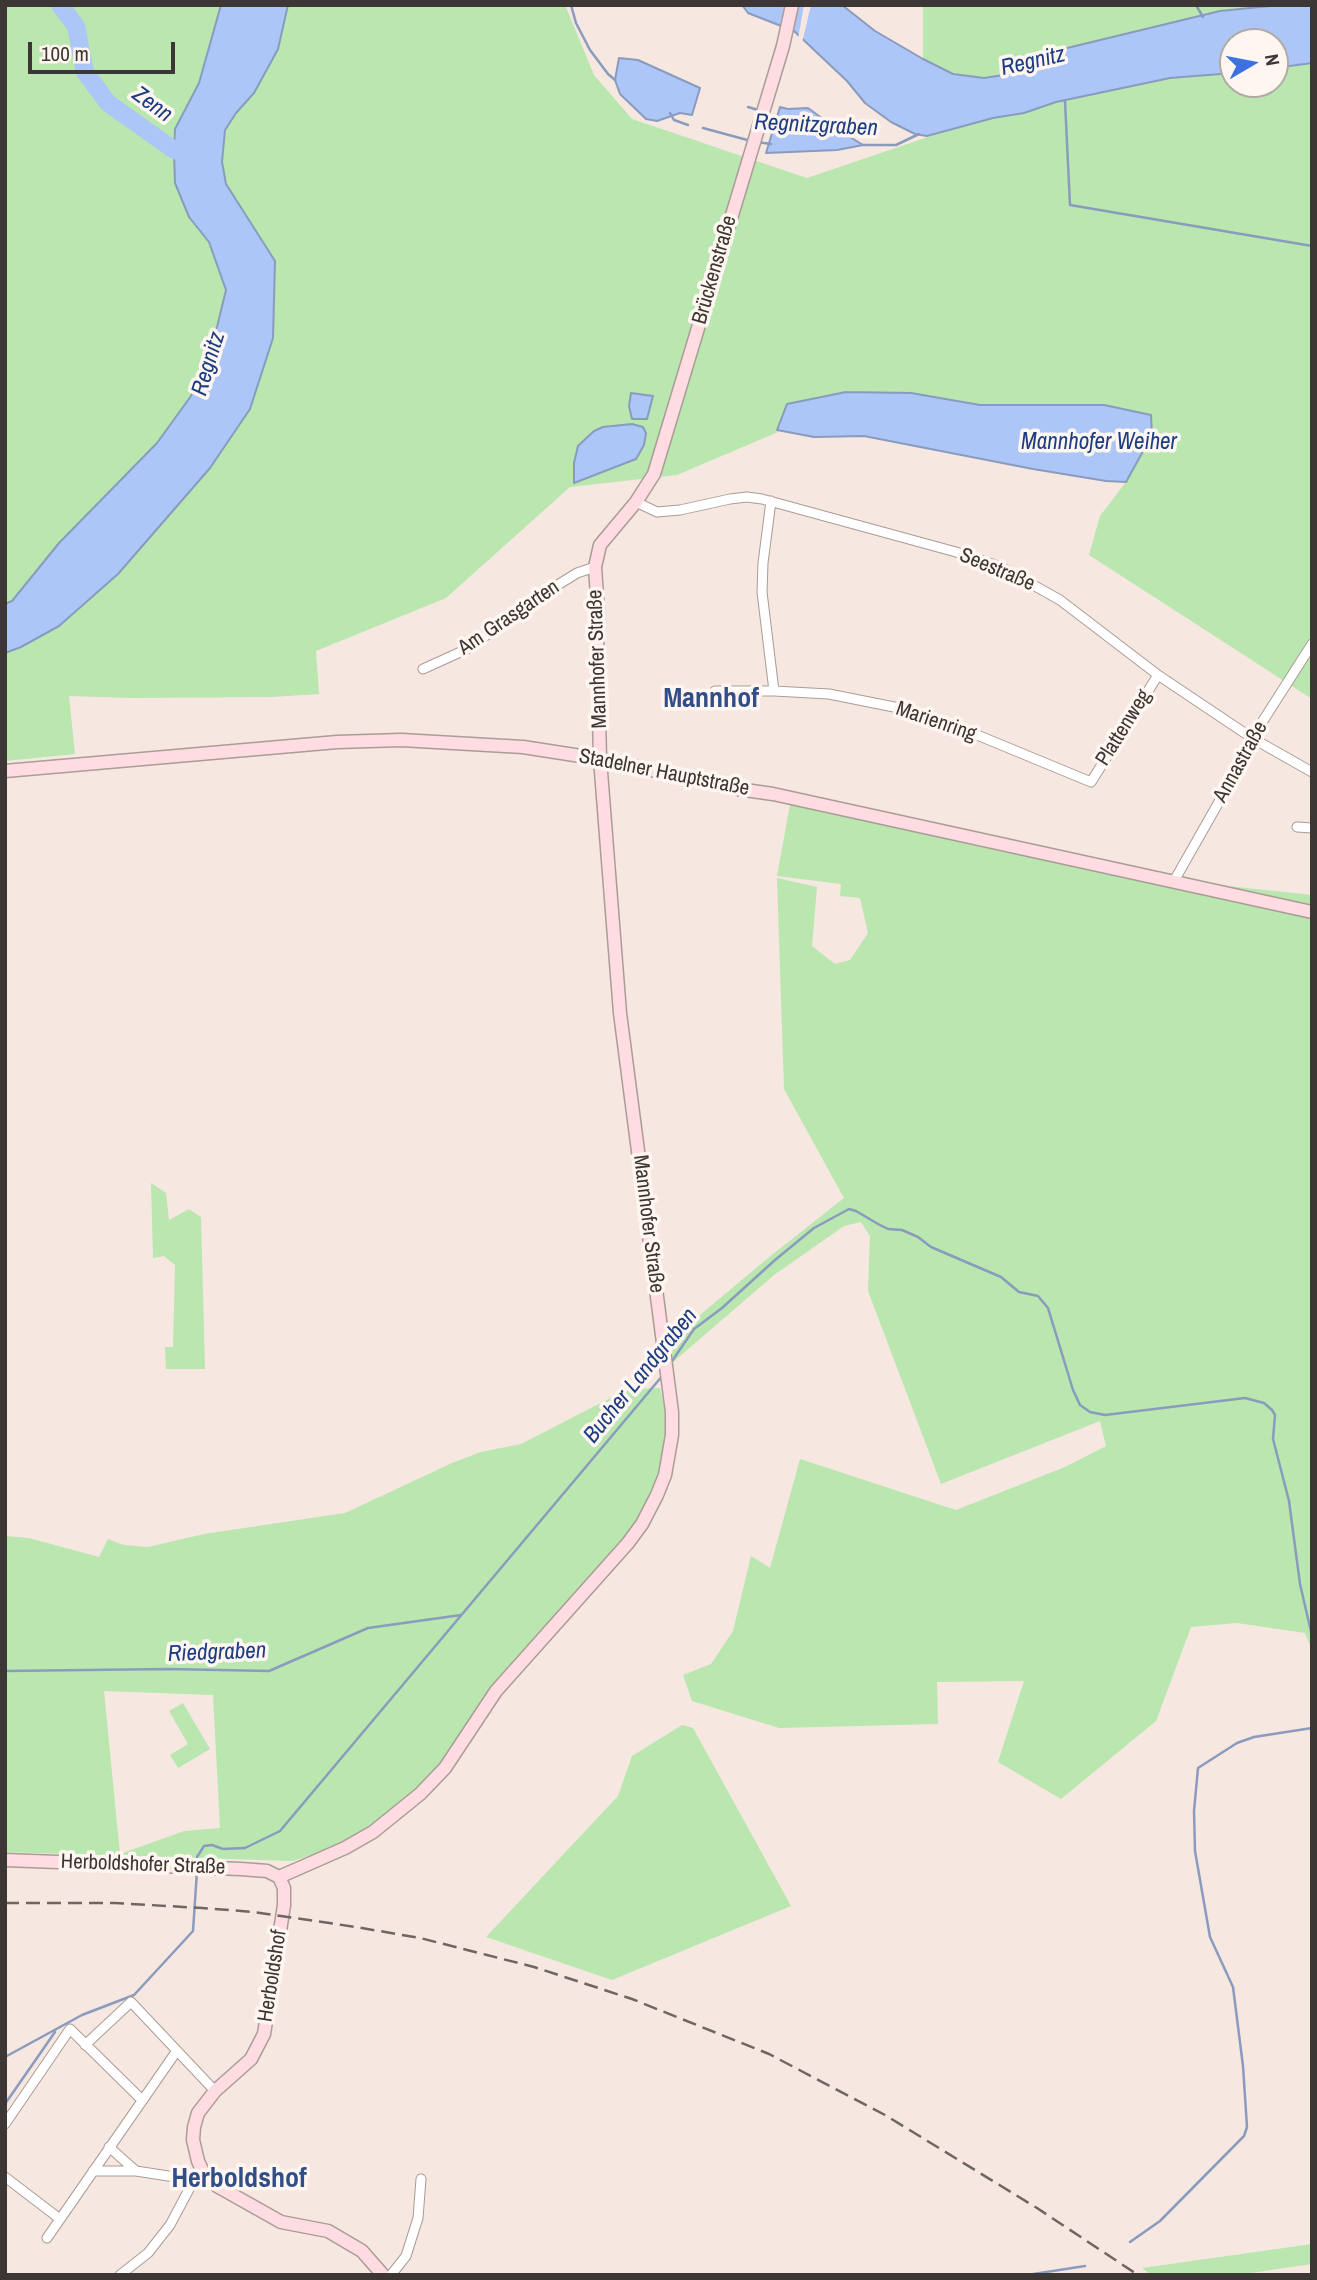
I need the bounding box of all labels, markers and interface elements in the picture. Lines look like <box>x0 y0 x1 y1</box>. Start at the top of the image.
scale bar <box>32 28 178 72</box>
north arrow <box>1219 28 1289 98</box>
text: 100 m <box>41 39 89 68</box>
water label: Regnitz <box>998 41 1068 83</box>
text: N <box>1259 52 1286 67</box>
water label: Zenn <box>126 81 178 129</box>
water label: Regnitzgraben <box>754 109 878 143</box>
street label: Brückenstraße <box>687 213 743 327</box>
water label: Regnitz <box>186 329 232 399</box>
water label: Mannhofer Weiher <box>1021 429 1177 457</box>
street label: Seestraße <box>956 543 1038 597</box>
street label: Am Grasgarten <box>454 575 564 661</box>
street label: Mannhofer Straße <box>583 589 613 729</box>
district label: Mannhof <box>663 682 759 716</box>
street label: Plattenweg <box>1091 685 1157 771</box>
street label: Marienring <box>893 697 979 747</box>
street label: Annastraße <box>1208 717 1274 807</box>
street label: Stadelner Hauptstraße <box>577 744 751 802</box>
street label: Mannhofer Straße <box>627 1154 669 1294</box>
water label: Bucher Landgraben <box>578 1303 704 1449</box>
water label: Riedgraben <box>167 1637 267 1669</box>
street label: Herboldshofer Straße <box>60 1850 226 1880</box>
street label: Herboldshof <box>253 1928 293 2024</box>
district label: Herboldshof <box>171 2162 307 2196</box>

